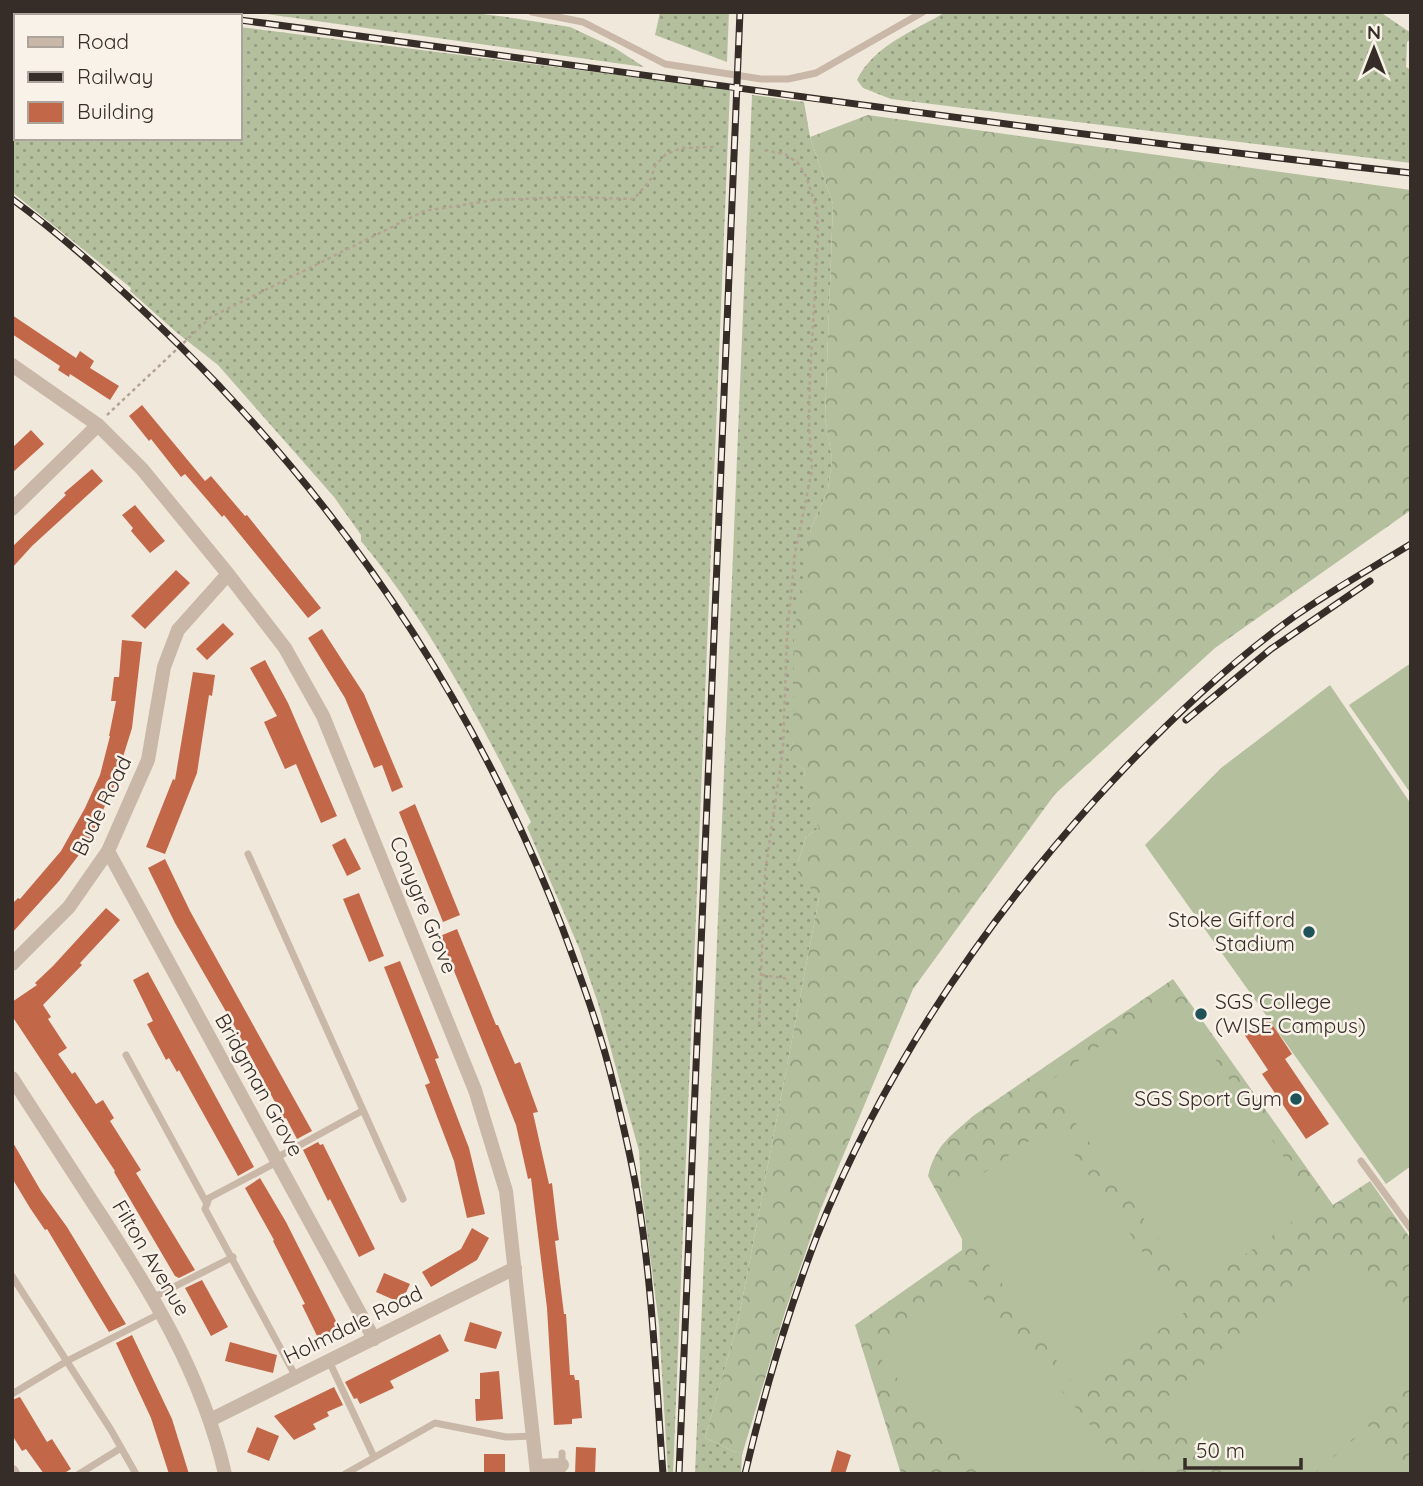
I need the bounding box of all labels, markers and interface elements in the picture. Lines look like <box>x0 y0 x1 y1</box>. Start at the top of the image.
legend <box>14 14 242 140</box>
north arrow <box>1339 14 1409 84</box>
text: N <box>1367 20 1381 44</box>
text: Road <box>77 28 129 54</box>
text: Railway <box>77 63 153 89</box>
text: Building <box>77 98 154 124</box>
street label: Bude Road <box>66 751 136 860</box>
street label: Conygre Grove <box>385 832 463 977</box>
place label: Stoke Gifford Stadium <box>1168 906 1295 956</box>
marker: Stoke Gifford Stadium <box>1301 924 1317 940</box>
place label: SGS College (WISE Campus) <box>1215 988 1366 1038</box>
marker: SGS College (WISE Campus) <box>1193 1006 1209 1022</box>
street label: Bridgman Grove <box>210 1008 310 1161</box>
place label: SGS Sport Gym <box>1134 1085 1282 1111</box>
marker: SGS Sport Gym <box>1288 1091 1304 1107</box>
street label: Filton Avenue <box>107 1195 197 1320</box>
street label: Holmdale Road <box>279 1279 426 1369</box>
scale bar <box>1185 1426 1300 1470</box>
text: 50 m <box>1196 1437 1245 1463</box>

